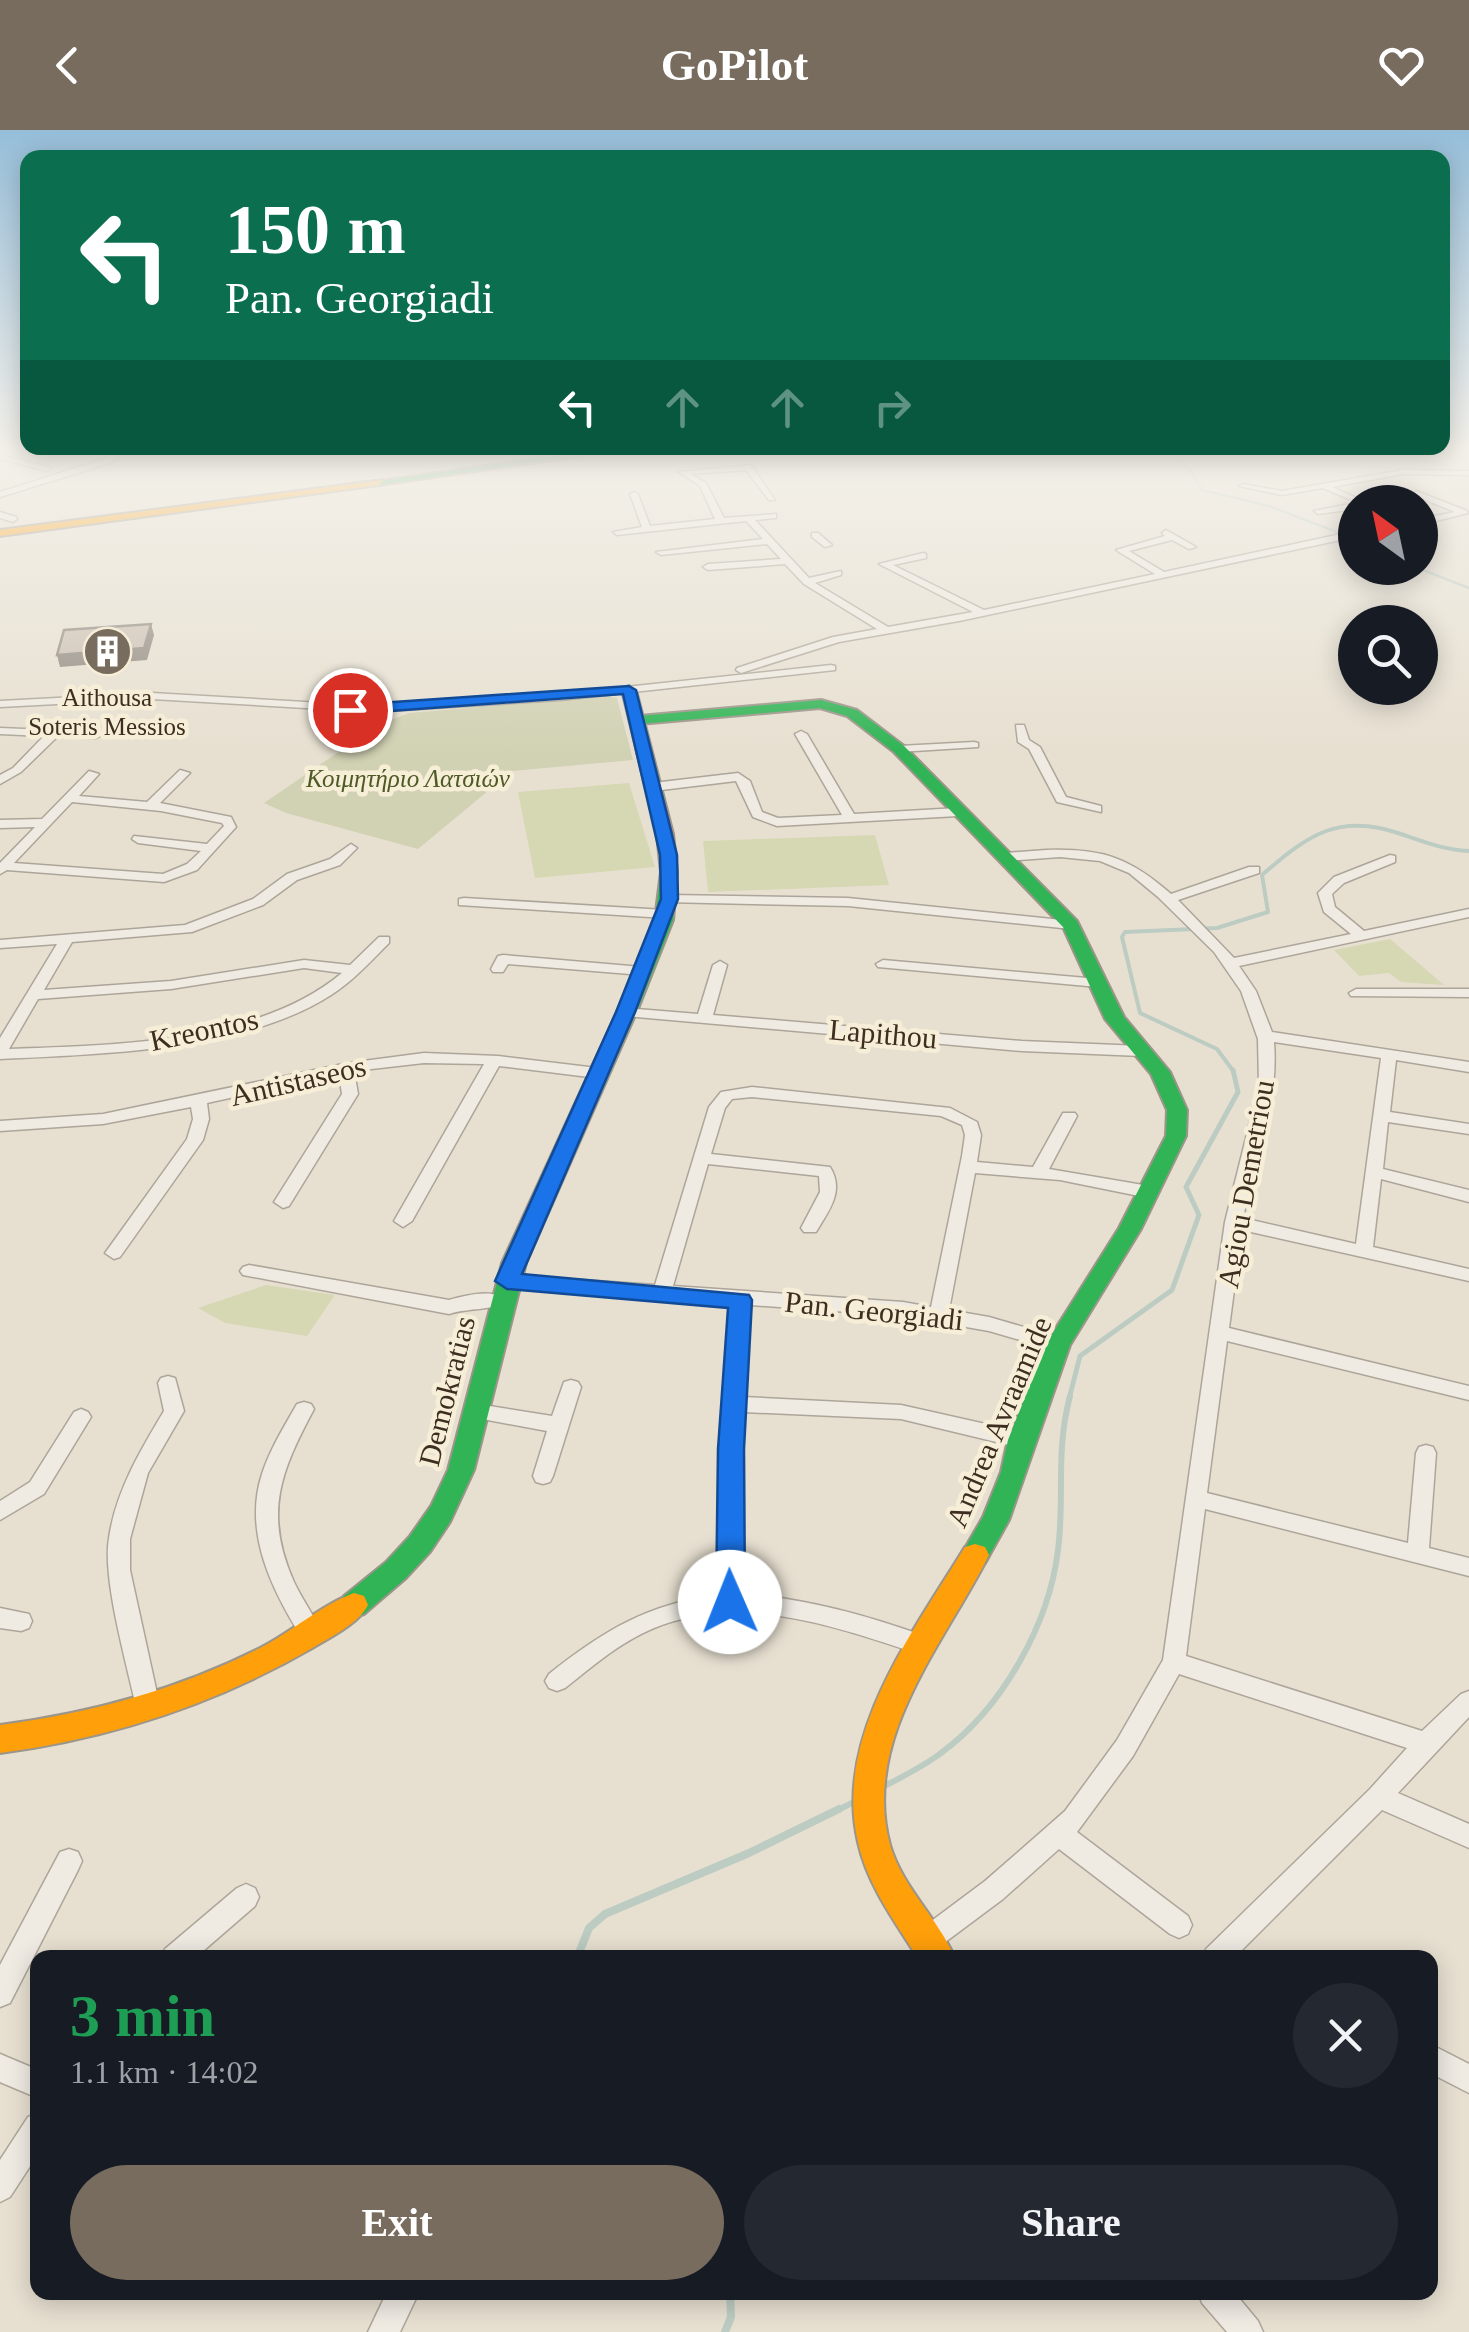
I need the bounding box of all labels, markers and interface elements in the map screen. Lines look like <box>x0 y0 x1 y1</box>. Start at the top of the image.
icon: back <box>40 38 95 93</box>
icon: heart <box>1374 38 1429 93</box>
text: GoPilot <box>661 40 808 90</box>
icon: left <box>60 190 190 320</box>
text: 150 m <box>225 191 406 268</box>
text: Pan. Georgiadi <box>225 273 494 323</box>
icon: left <box>550 380 605 435</box>
icon: ahead <box>655 380 710 435</box>
icon: ahead <box>760 380 815 435</box>
icon: right <box>865 380 920 435</box>
north arrow <box>1338 485 1438 585</box>
map controls <box>1338 485 1438 705</box>
button: search <box>1338 605 1438 705</box>
building icon: Aithousa Soteris Messios <box>81 625 133 677</box>
pin <box>308 668 393 753</box>
icon: arrive <box>323 683 378 738</box>
place label: Aithousa Soteris Messios <box>28 684 186 740</box>
park label: Κοιμητήριο Λατσιών <box>305 765 511 792</box>
street label: Kreontos <box>147 1002 261 1057</box>
street label: Lapithou <box>828 1012 938 1055</box>
street label: Antistaseos <box>227 1049 369 1112</box>
street label: Agiou Demetriou <box>1211 1077 1280 1291</box>
street label: Pan. Georgiadi <box>783 1285 965 1336</box>
street label: Andrea Avraamide <box>939 1312 1058 1532</box>
street label: Demokratias <box>412 1313 481 1469</box>
position arrow <box>678 1550 782 1654</box>
text: 3 min <box>70 1983 215 2049</box>
button: close <box>1293 1983 1398 2088</box>
text: 1.1 km · 14:02 <box>70 2054 258 2090</box>
button: Exit <box>70 2165 724 2280</box>
button: Share <box>744 2165 1398 2280</box>

